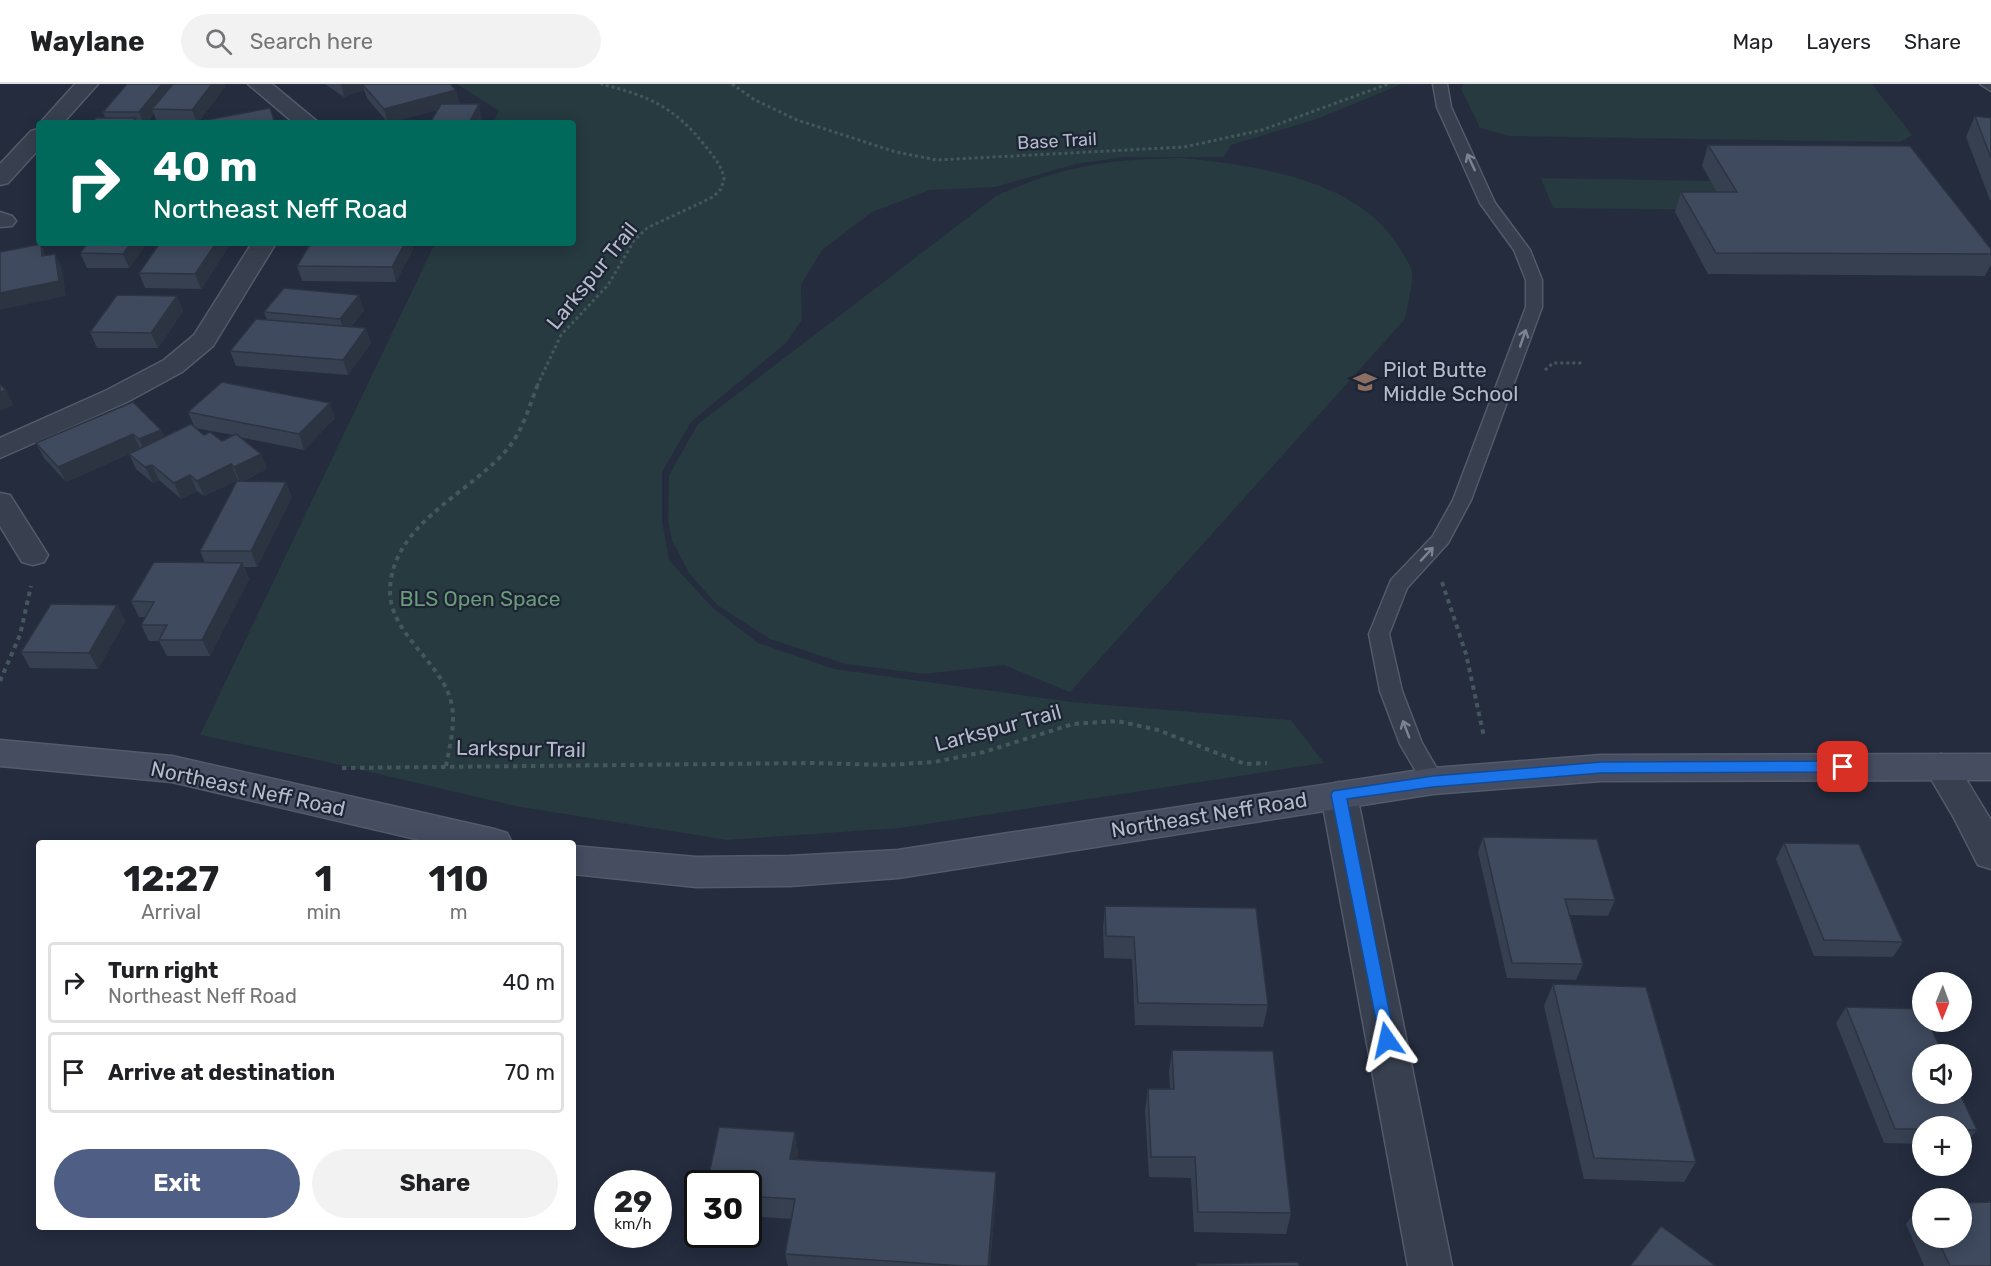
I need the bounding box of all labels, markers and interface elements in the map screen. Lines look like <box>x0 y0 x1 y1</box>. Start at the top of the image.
search box <box>181 14 601 68</box>
text: Waylane <box>30 25 145 58</box>
icon: search <box>202 25 235 58</box>
text: Search here <box>250 28 373 55</box>
text: Map <box>1732 29 1773 54</box>
text: Layers <box>1806 29 1871 54</box>
text: Share <box>1904 29 1961 54</box>
street label: Base Trail <box>1017 128 1097 154</box>
text: 40 m <box>153 142 258 192</box>
icon: right <box>54 144 132 222</box>
one-way arrow <box>1464 154 1476 172</box>
text: Northeast Neff Road <box>153 193 408 225</box>
street label: Larkspur Trail <box>541 217 642 334</box>
one-way arrow <box>1518 329 1529 348</box>
place label: Pilot Butte Middle School <box>1383 357 1518 406</box>
school or university icon: Pilot Butte Middle School <box>1352 369 1378 395</box>
one-way arrow <box>1420 546 1434 561</box>
park label: BLS Open Space <box>400 586 560 611</box>
street label: Larkspur Trail <box>932 699 1064 756</box>
one-way arrow <box>1400 721 1411 739</box>
street label: Larkspur Trail <box>456 735 586 762</box>
pin <box>1817 741 1868 792</box>
icon: arrive <box>1826 750 1859 783</box>
street label: Northeast Neff Road <box>149 756 348 821</box>
street label: Northeast Neff Road <box>1109 787 1309 842</box>
text: 12:27 <box>123 857 219 900</box>
text: 1 <box>315 857 333 900</box>
text: 110 <box>428 857 489 900</box>
text: Arrival <box>141 900 201 924</box>
text: min <box>306 900 341 924</box>
text: m <box>450 900 467 924</box>
text: Turn right <box>108 957 218 984</box>
icon: right <box>57 966 90 999</box>
text: 40 m <box>502 969 555 996</box>
north arrow <box>1912 972 1972 1032</box>
map controls <box>1912 972 1972 1248</box>
text: Northeast Neff Road <box>108 984 297 1008</box>
position arrow <box>1355 1008 1419 1072</box>
button: sound <box>1912 1044 1972 1104</box>
icon: arrive <box>57 1056 90 1089</box>
text: Arrive at destination <box>108 1059 335 1086</box>
text: 70 m <box>505 1059 555 1086</box>
button: + <box>1912 1116 1972 1176</box>
button: Exit <box>54 1149 300 1218</box>
button: Share <box>312 1149 558 1218</box>
speed limit sign: 30 <box>684 1170 762 1248</box>
text: 29 <box>614 1184 652 1220</box>
button: − <box>1912 1188 1972 1248</box>
text: km/h <box>614 1215 652 1233</box>

